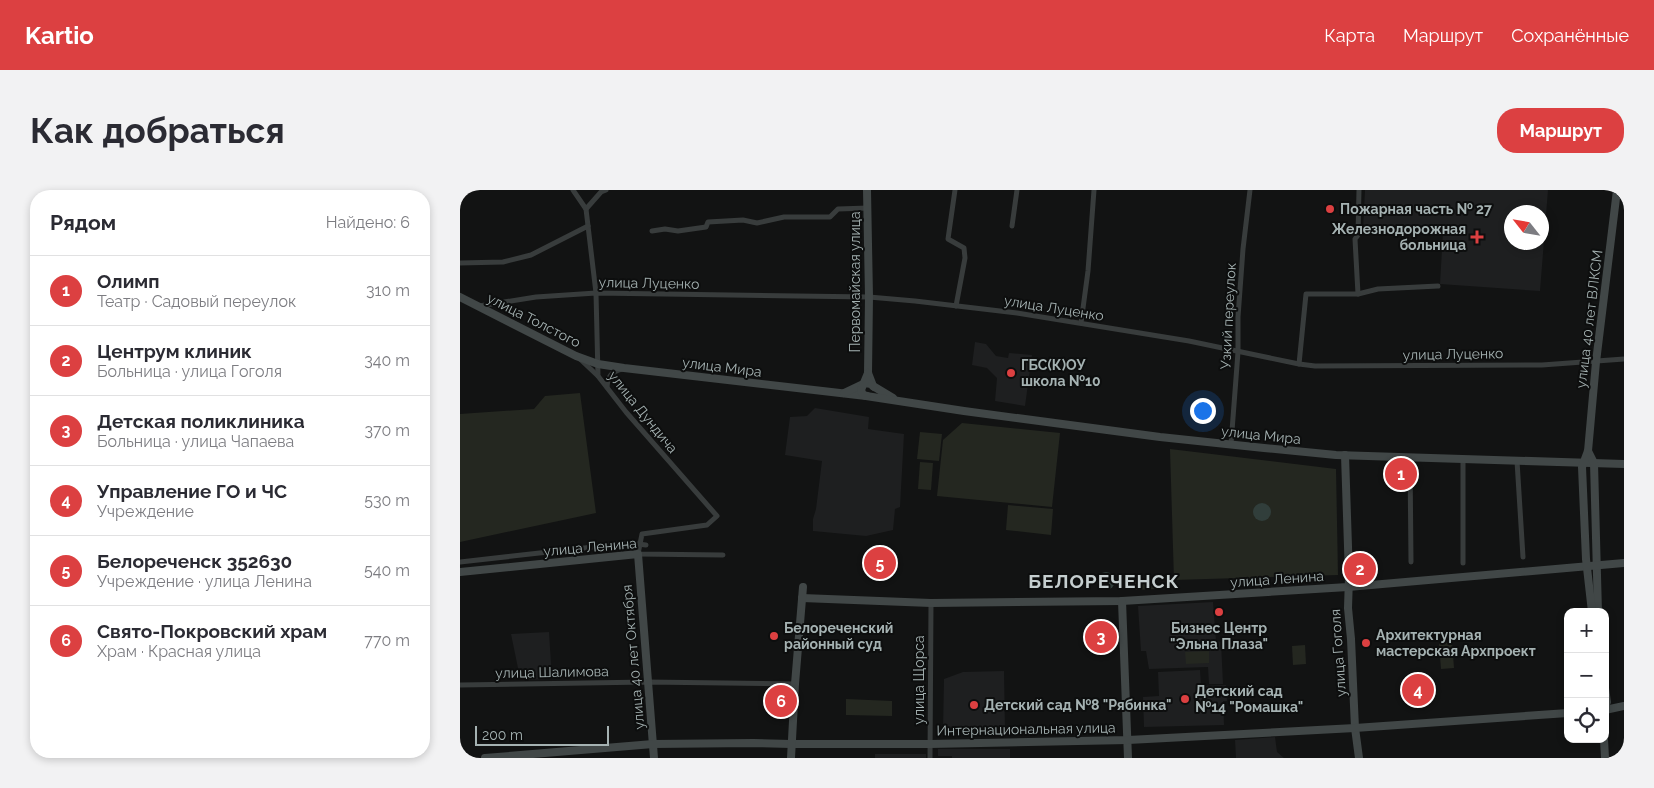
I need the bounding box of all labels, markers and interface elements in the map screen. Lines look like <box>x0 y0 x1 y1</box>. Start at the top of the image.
text: Kartio <box>25 21 94 50</box>
text: Карта <box>1324 25 1375 46</box>
text: Маршрут <box>1403 25 1483 46</box>
text: Сохранённые <box>1511 25 1629 46</box>
button: Маршрут <box>1497 108 1624 153</box>
text: Как добраться <box>30 110 285 151</box>
place label: Пожарная часть № 27 <box>1340 201 1492 217</box>
marker: Пожарная часть № 27 <box>1324 203 1336 215</box>
north arrow <box>1504 205 1549 250</box>
text: Рядом <box>50 210 116 235</box>
street label: Первомайская улица <box>847 211 863 353</box>
text: Найдено: 6 <box>326 213 410 232</box>
place label: Железнодорожная больница <box>1332 221 1466 253</box>
marker: Железнодорожная больница <box>1470 230 1484 244</box>
street label: улица 40 лет ВЛКСМ <box>1573 249 1605 389</box>
street label: Узкий переулок <box>1217 262 1239 370</box>
text: Олимп <box>97 270 159 292</box>
street label: улица Луценко <box>599 274 699 292</box>
text: 1 <box>62 281 70 300</box>
text: 310 m <box>366 281 410 300</box>
street label: улица Толстого <box>485 290 583 350</box>
text: Театр · Садовый переулок <box>97 292 296 311</box>
street label: улица Луценко <box>1003 292 1105 324</box>
text: Центрум клиник <box>97 340 252 362</box>
street label: улица Луценко <box>1403 345 1503 363</box>
text: 2 <box>61 351 71 370</box>
text: 340 m <box>364 351 410 370</box>
street label: улица Мира <box>681 354 763 380</box>
place label: ГБС(К)ОУ школа №10 <box>1021 357 1101 389</box>
text: Больница · улица Гоголя <box>97 362 282 381</box>
marker: ГБС(К)ОУ школа №10 <box>1005 367 1017 379</box>
street label: улица Дундича <box>605 368 681 456</box>
your location <box>1190 398 1216 424</box>
text: Детская поликлиника <box>97 410 305 432</box>
text: 3 <box>62 421 70 440</box>
text: 370 m <box>364 421 410 440</box>
street label: улица Мира <box>1220 423 1302 447</box>
text: Больница · улица Чапаева <box>97 432 294 451</box>
pin: 1 <box>1385 455 1417 493</box>
text: Управление ГО и ЧС <box>97 480 287 502</box>
text: 4 <box>61 491 71 510</box>
text: 530 m <box>364 491 410 510</box>
text: Учреждение <box>97 502 194 521</box>
street label: улица Ленина <box>543 535 637 559</box>
pin: 5 <box>864 544 896 582</box>
text: Белореченск 352630 <box>97 550 292 572</box>
pin: 2 <box>1344 550 1376 588</box>
text: 5 <box>62 561 70 580</box>
text: 540 m <box>364 561 410 580</box>
street label: улица Ленина <box>1230 568 1324 590</box>
district label: БЕЛОРЕЧЕНСК <box>1028 570 1180 592</box>
text: Учреждение · улица Ленина <box>97 572 312 591</box>
street label: улица 40 лет Октября <box>619 584 647 730</box>
marker: Бизнес Центр "Эльна Плаза" <box>1213 606 1225 618</box>
map controls <box>1564 608 1609 743</box>
button: + <box>1564 608 1609 653</box>
street label: улица Гоголя <box>1327 609 1349 697</box>
pin: 3 <box>1085 618 1117 656</box>
text: Свято-Покровский храм <box>97 620 327 642</box>
place label: Белореченский районный суд <box>784 620 893 652</box>
place label: Бизнес Центр "Эльна Плаза" <box>1170 620 1268 652</box>
place label: Архитектурная мастерская Архпроект <box>1376 627 1536 659</box>
marker: Белореченский районный суд <box>768 630 780 642</box>
text: 6 <box>61 631 71 650</box>
text: 770 m <box>364 631 410 650</box>
street label: улица Щорса <box>911 635 927 725</box>
marker: Архитектурная мастерская Архпроект <box>1360 637 1372 649</box>
text: Храм · Красная улица <box>97 642 261 661</box>
button: − <box>1564 653 1609 698</box>
street label: улица Шалимова <box>495 663 609 681</box>
pin: 4 <box>1402 671 1434 709</box>
pin: 6 <box>765 682 797 720</box>
place label: Детский сад №14 "Ромашка" <box>1195 683 1303 715</box>
marker: Детский сад №14 "Ромашка" <box>1179 693 1191 705</box>
place label: Детский сад №8 "Рябинка" <box>984 697 1172 713</box>
button: locate <box>1564 698 1609 743</box>
marker: Детский сад №8 "Рябинка" <box>968 699 980 711</box>
street label: Интернациональная улица <box>936 719 1116 739</box>
scale bar <box>475 723 609 746</box>
text: 200 m <box>482 727 523 743</box>

